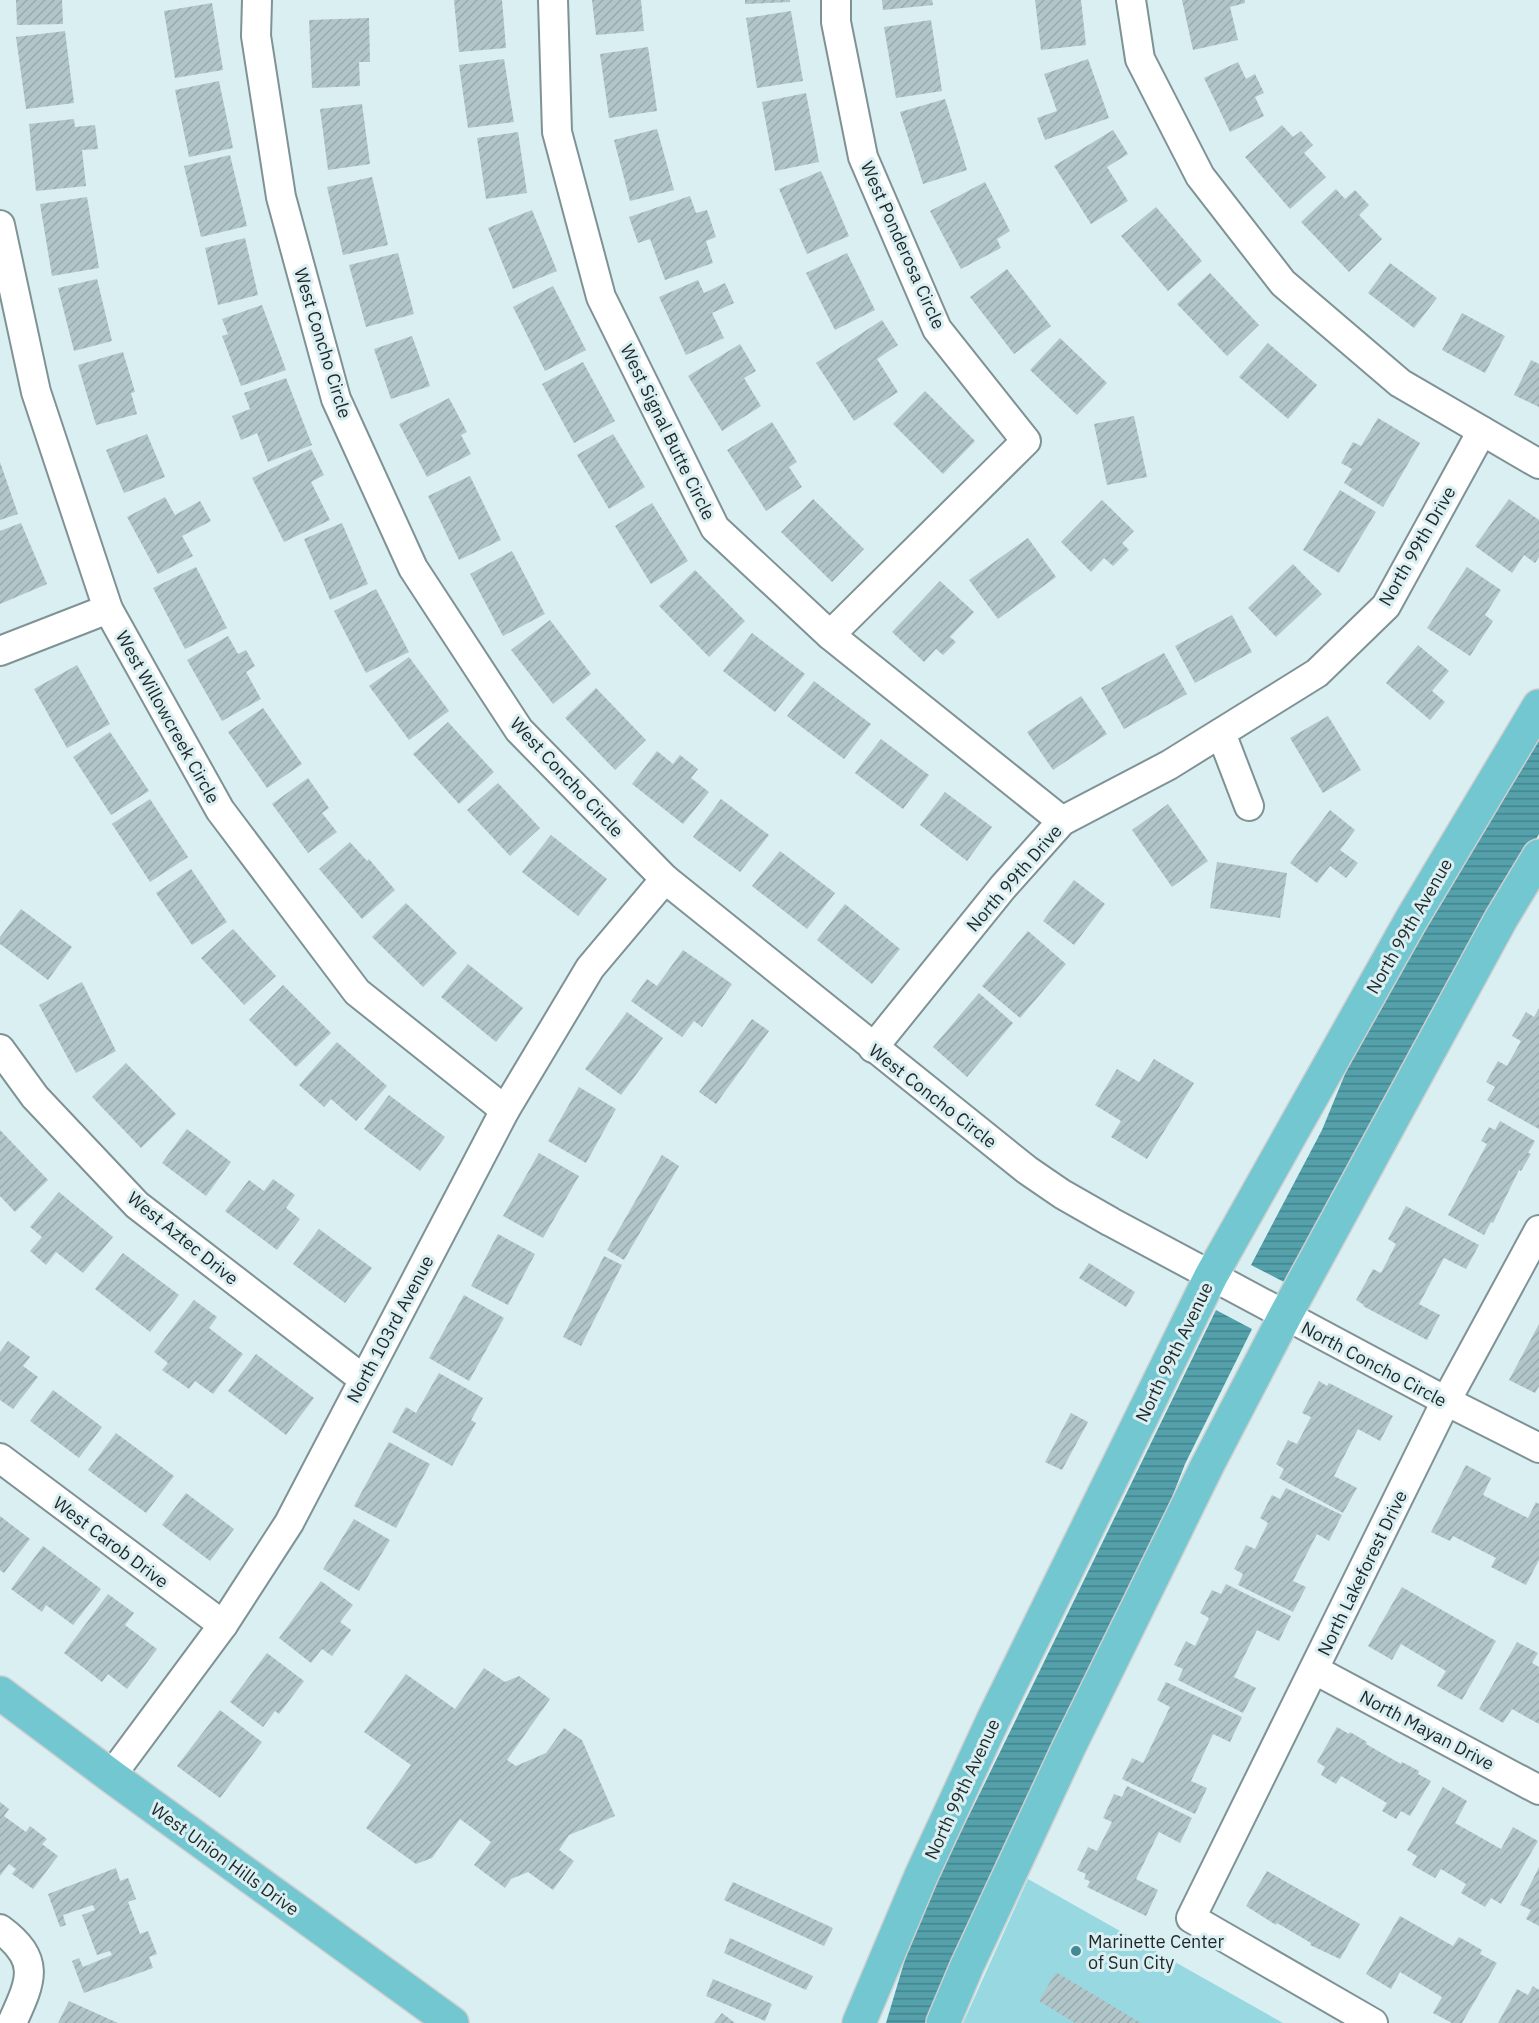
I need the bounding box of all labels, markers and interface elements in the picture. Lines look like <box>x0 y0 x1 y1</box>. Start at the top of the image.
street label: West Ponderosa Circle <box>856 158 950 333</box>
street label: West Concho Circle <box>289 265 357 421</box>
street label: West Signal Butte Circle <box>615 340 721 524</box>
street label: North 99th Drive <box>1373 482 1461 610</box>
street label: West Willowcreek Circle <box>111 627 225 807</box>
street label: West Concho Circle <box>505 712 629 842</box>
street label: North 99th Drive <box>961 820 1067 936</box>
street label: North 99th Avenue <box>1361 854 1457 998</box>
street label: West Concho Circle <box>864 1039 1002 1153</box>
street label: West Aztec Drive <box>123 1186 243 1290</box>
street label: North 103rd Avenue <box>341 1251 439 1407</box>
street label: North 99th Avenue <box>1130 1278 1218 1426</box>
street label: North Concho Circle <box>1297 1316 1451 1412</box>
street label: North Lakeforest Drive <box>1312 1486 1412 1659</box>
street label: West Carob Drive <box>49 1491 173 1593</box>
street label: North Mayan Drive <box>1356 1685 1498 1775</box>
street label: North 99th Avenue <box>919 1715 1005 1863</box>
street label: West Union Hills Drive <box>146 1797 304 1921</box>
place label: Marinette Center of Sun City <box>1088 1930 1224 1974</box>
marker: Marinette Center of Sun City <box>1069 1944 1083 1958</box>

